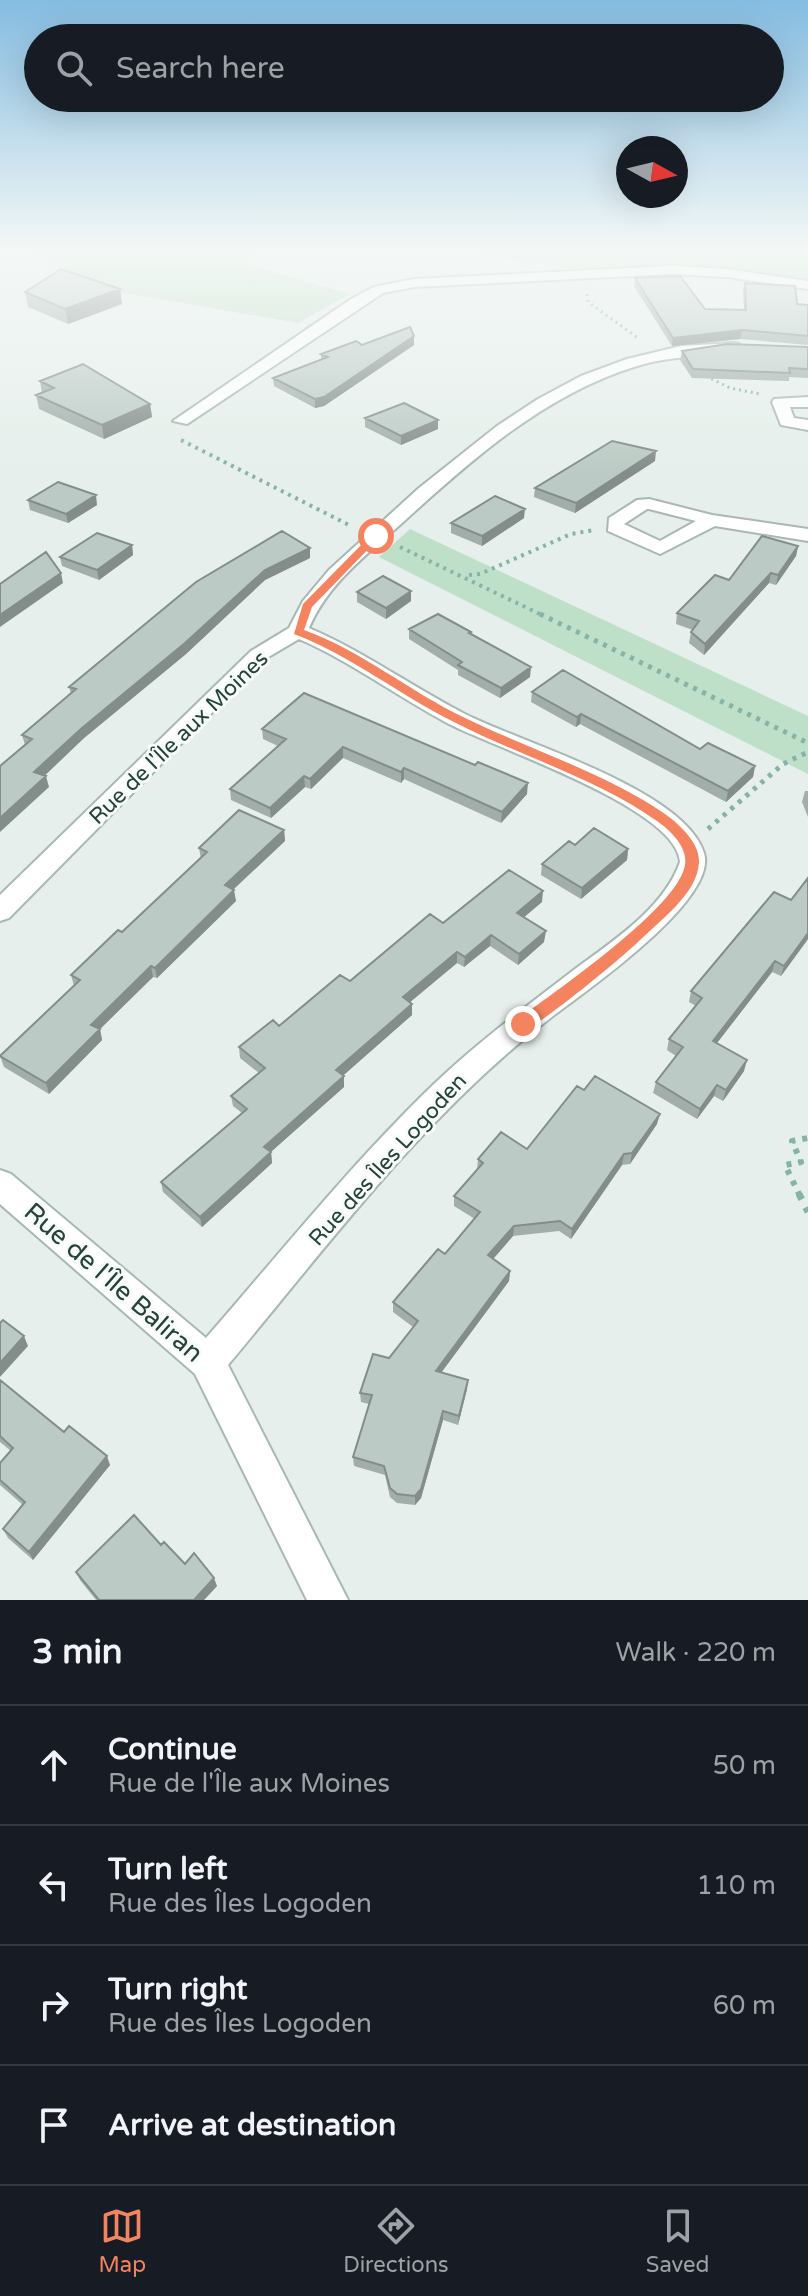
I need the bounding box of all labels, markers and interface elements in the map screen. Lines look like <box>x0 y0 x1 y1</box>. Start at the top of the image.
search box <box>24 24 784 112</box>
icon: search <box>52 46 96 90</box>
text: Search here <box>116 50 285 87</box>
north arrow <box>616 136 688 208</box>
route start <box>358 518 394 554</box>
street label: Rue de l'Île aux Moines <box>83 645 274 830</box>
route end <box>505 1006 541 1042</box>
street label: Rue des Îles Logoden <box>303 1067 472 1251</box>
street label: Rue de l'Île Baliran <box>18 1196 210 1369</box>
text: 3 min <box>32 1632 123 1673</box>
text: Walk · 220 m <box>616 1637 776 1668</box>
text: Continue <box>108 1731 237 1768</box>
icon: ahead <box>32 1743 76 1787</box>
text: 50 m <box>713 1750 776 1781</box>
text: Rue de l'Île aux Moines <box>108 1768 390 1799</box>
text: Turn left <box>108 1851 227 1888</box>
icon: left <box>32 1863 76 1907</box>
text: 110 m <box>696 1870 776 1901</box>
text: Rue des Îles Logoden <box>108 1888 372 1919</box>
text: Turn right <box>108 1971 248 2008</box>
icon: right <box>32 1983 76 2027</box>
text: 60 m <box>713 1990 776 2021</box>
text: Rue des Îles Logoden <box>108 2008 372 2039</box>
icon: arrive <box>32 2103 76 2147</box>
text: Arrive at destination <box>108 2107 396 2144</box>
tab: Map <box>99 2204 146 2278</box>
tab: Directions <box>343 2204 449 2278</box>
tab: Saved <box>646 2204 709 2278</box>

